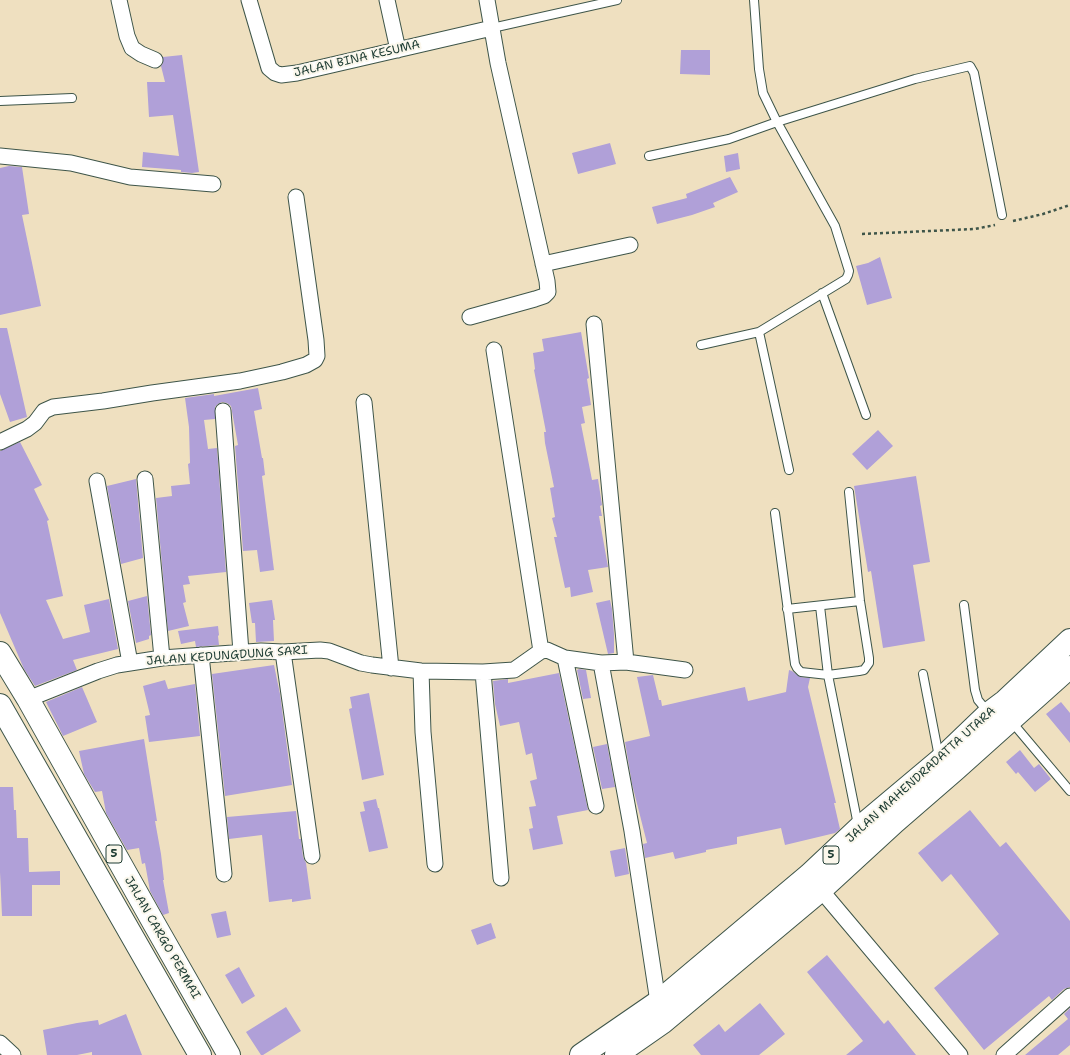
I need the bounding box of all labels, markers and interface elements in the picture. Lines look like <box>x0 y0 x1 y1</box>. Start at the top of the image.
street label: JALAN BINA KESUMA <box>293 37 421 81</box>
street label: JALAN KEDUNGDUNG SARI <box>146 643 308 669</box>
street label: JALAN MAHENDRADATTA UTARA <box>843 704 999 846</box>
road number: 5 <box>106 845 122 863</box>
road number: 5 <box>823 846 839 864</box>
street label: JALAN CARGO PERMAI <box>121 874 203 1002</box>

